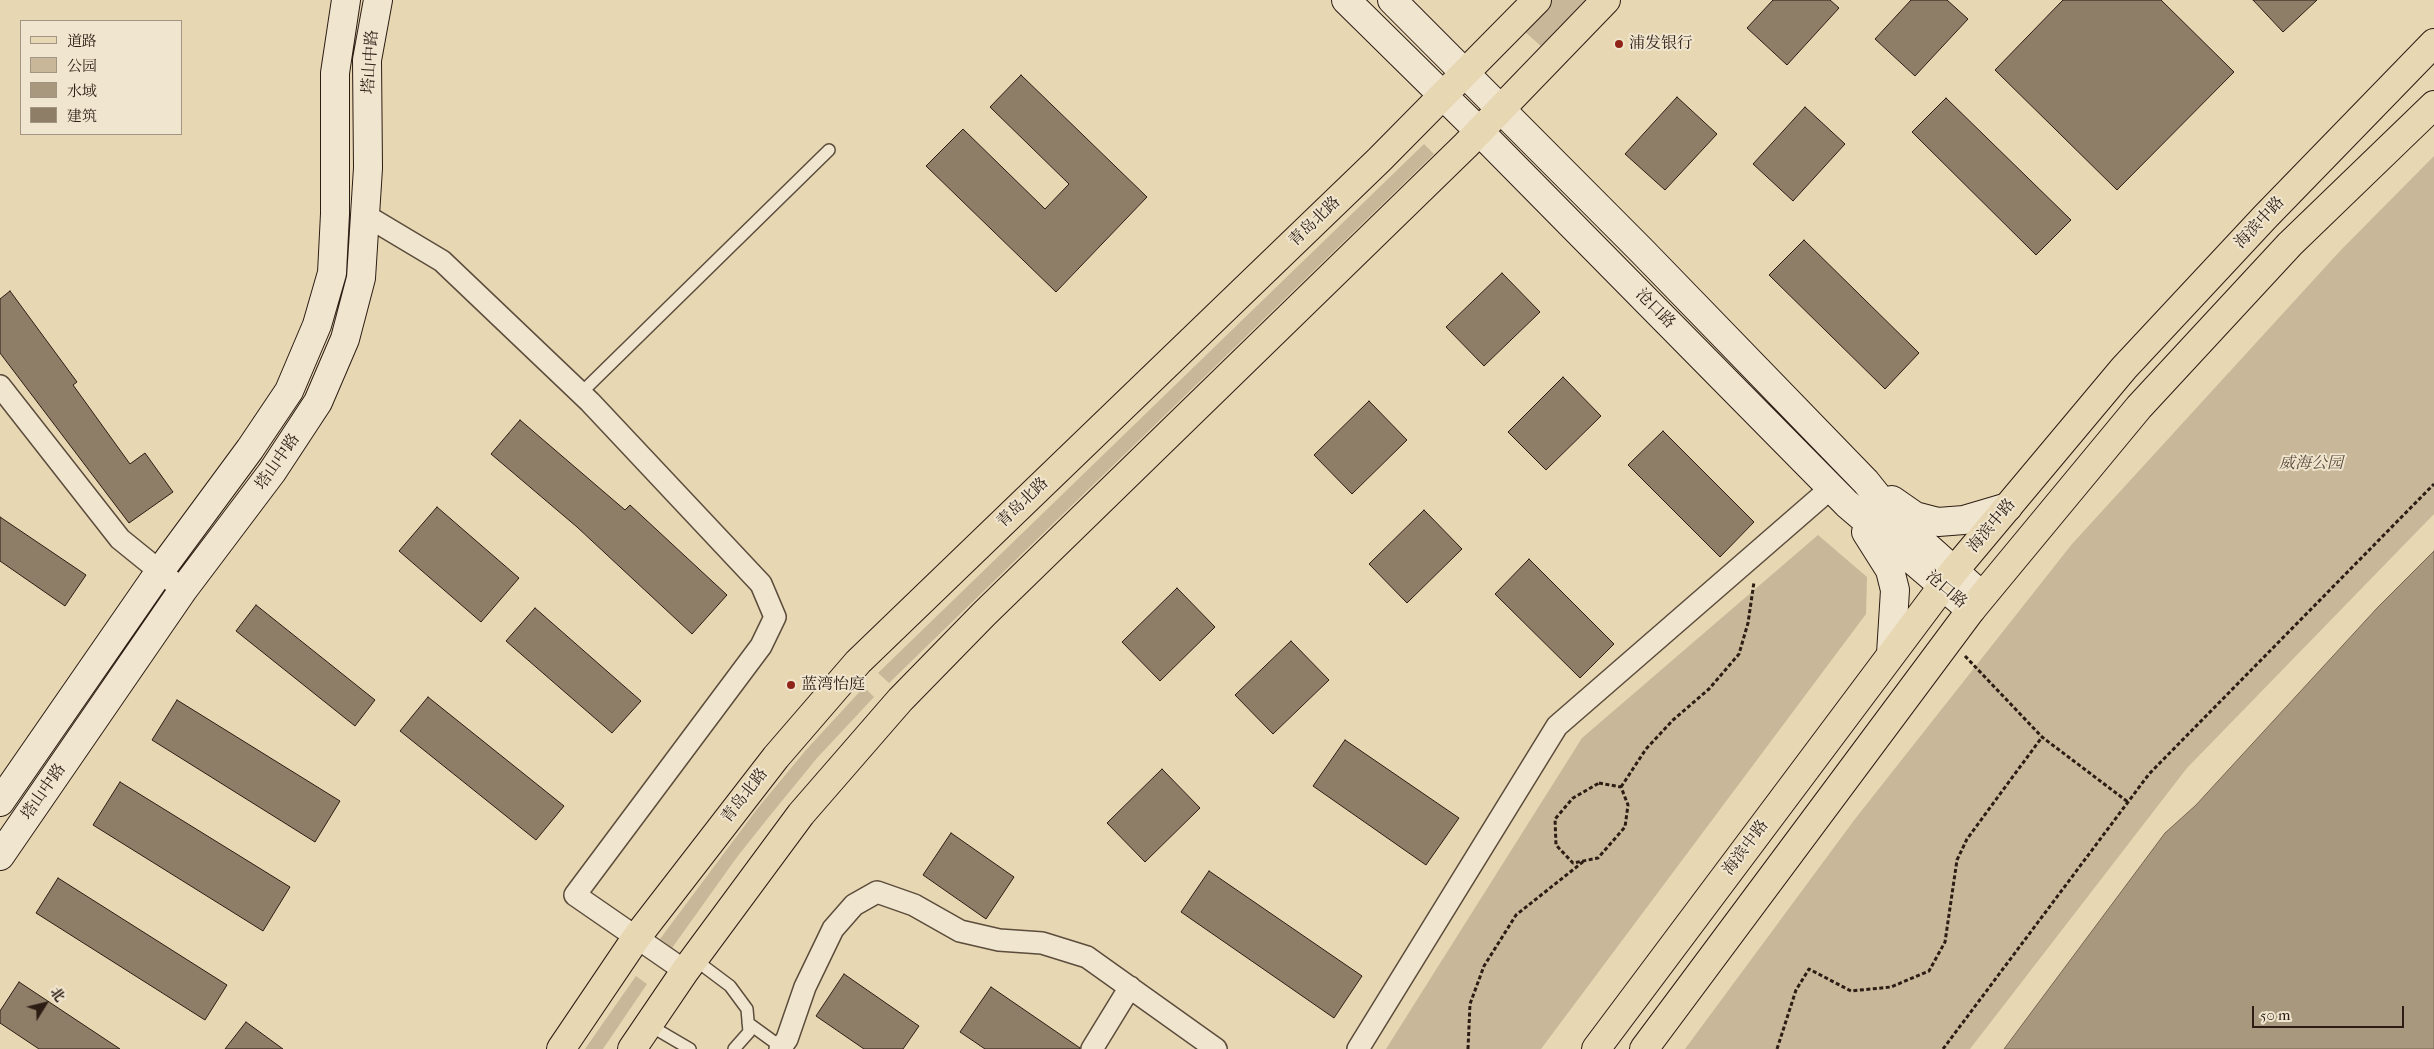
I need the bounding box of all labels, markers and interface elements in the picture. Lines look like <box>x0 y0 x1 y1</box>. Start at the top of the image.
legend <box>20 20 182 135</box>
street label: 塔山中路 <box>359 29 383 95</box>
text: 道路 <box>67 32 97 50</box>
place label: 浦发银行 <box>1629 34 1693 54</box>
marker: 浦发银行 <box>1613 38 1625 50</box>
text: 公园 <box>67 57 97 75</box>
text: 水域 <box>67 82 97 100</box>
text: 建筑 <box>67 107 97 125</box>
street label: 青岛北路 <box>1285 193 1345 251</box>
street label: 海滨中路 <box>2231 193 2289 253</box>
street label: 沧口路 <box>1631 285 1679 333</box>
street label: 塔山中路 <box>252 430 304 494</box>
park label: 威海公园 <box>2279 454 2343 474</box>
street label: 青岛北路 <box>993 474 1053 532</box>
street label: 海滨中路 <box>1964 495 2020 557</box>
street label: 沧口路 <box>1921 567 1971 613</box>
place label: 蓝湾怡庭 <box>801 675 865 695</box>
marker: 蓝湾怡庭 <box>785 679 797 691</box>
street label: 塔山中路 <box>18 760 70 824</box>
street label: 青岛北路 <box>718 765 772 827</box>
street label: 海滨中路 <box>1719 817 1773 879</box>
north arrow <box>20 979 70 1029</box>
text: 北 <box>47 984 69 1006</box>
scale bar <box>2254 996 2406 1028</box>
text: 50 m <box>2260 1006 2290 1024</box>

